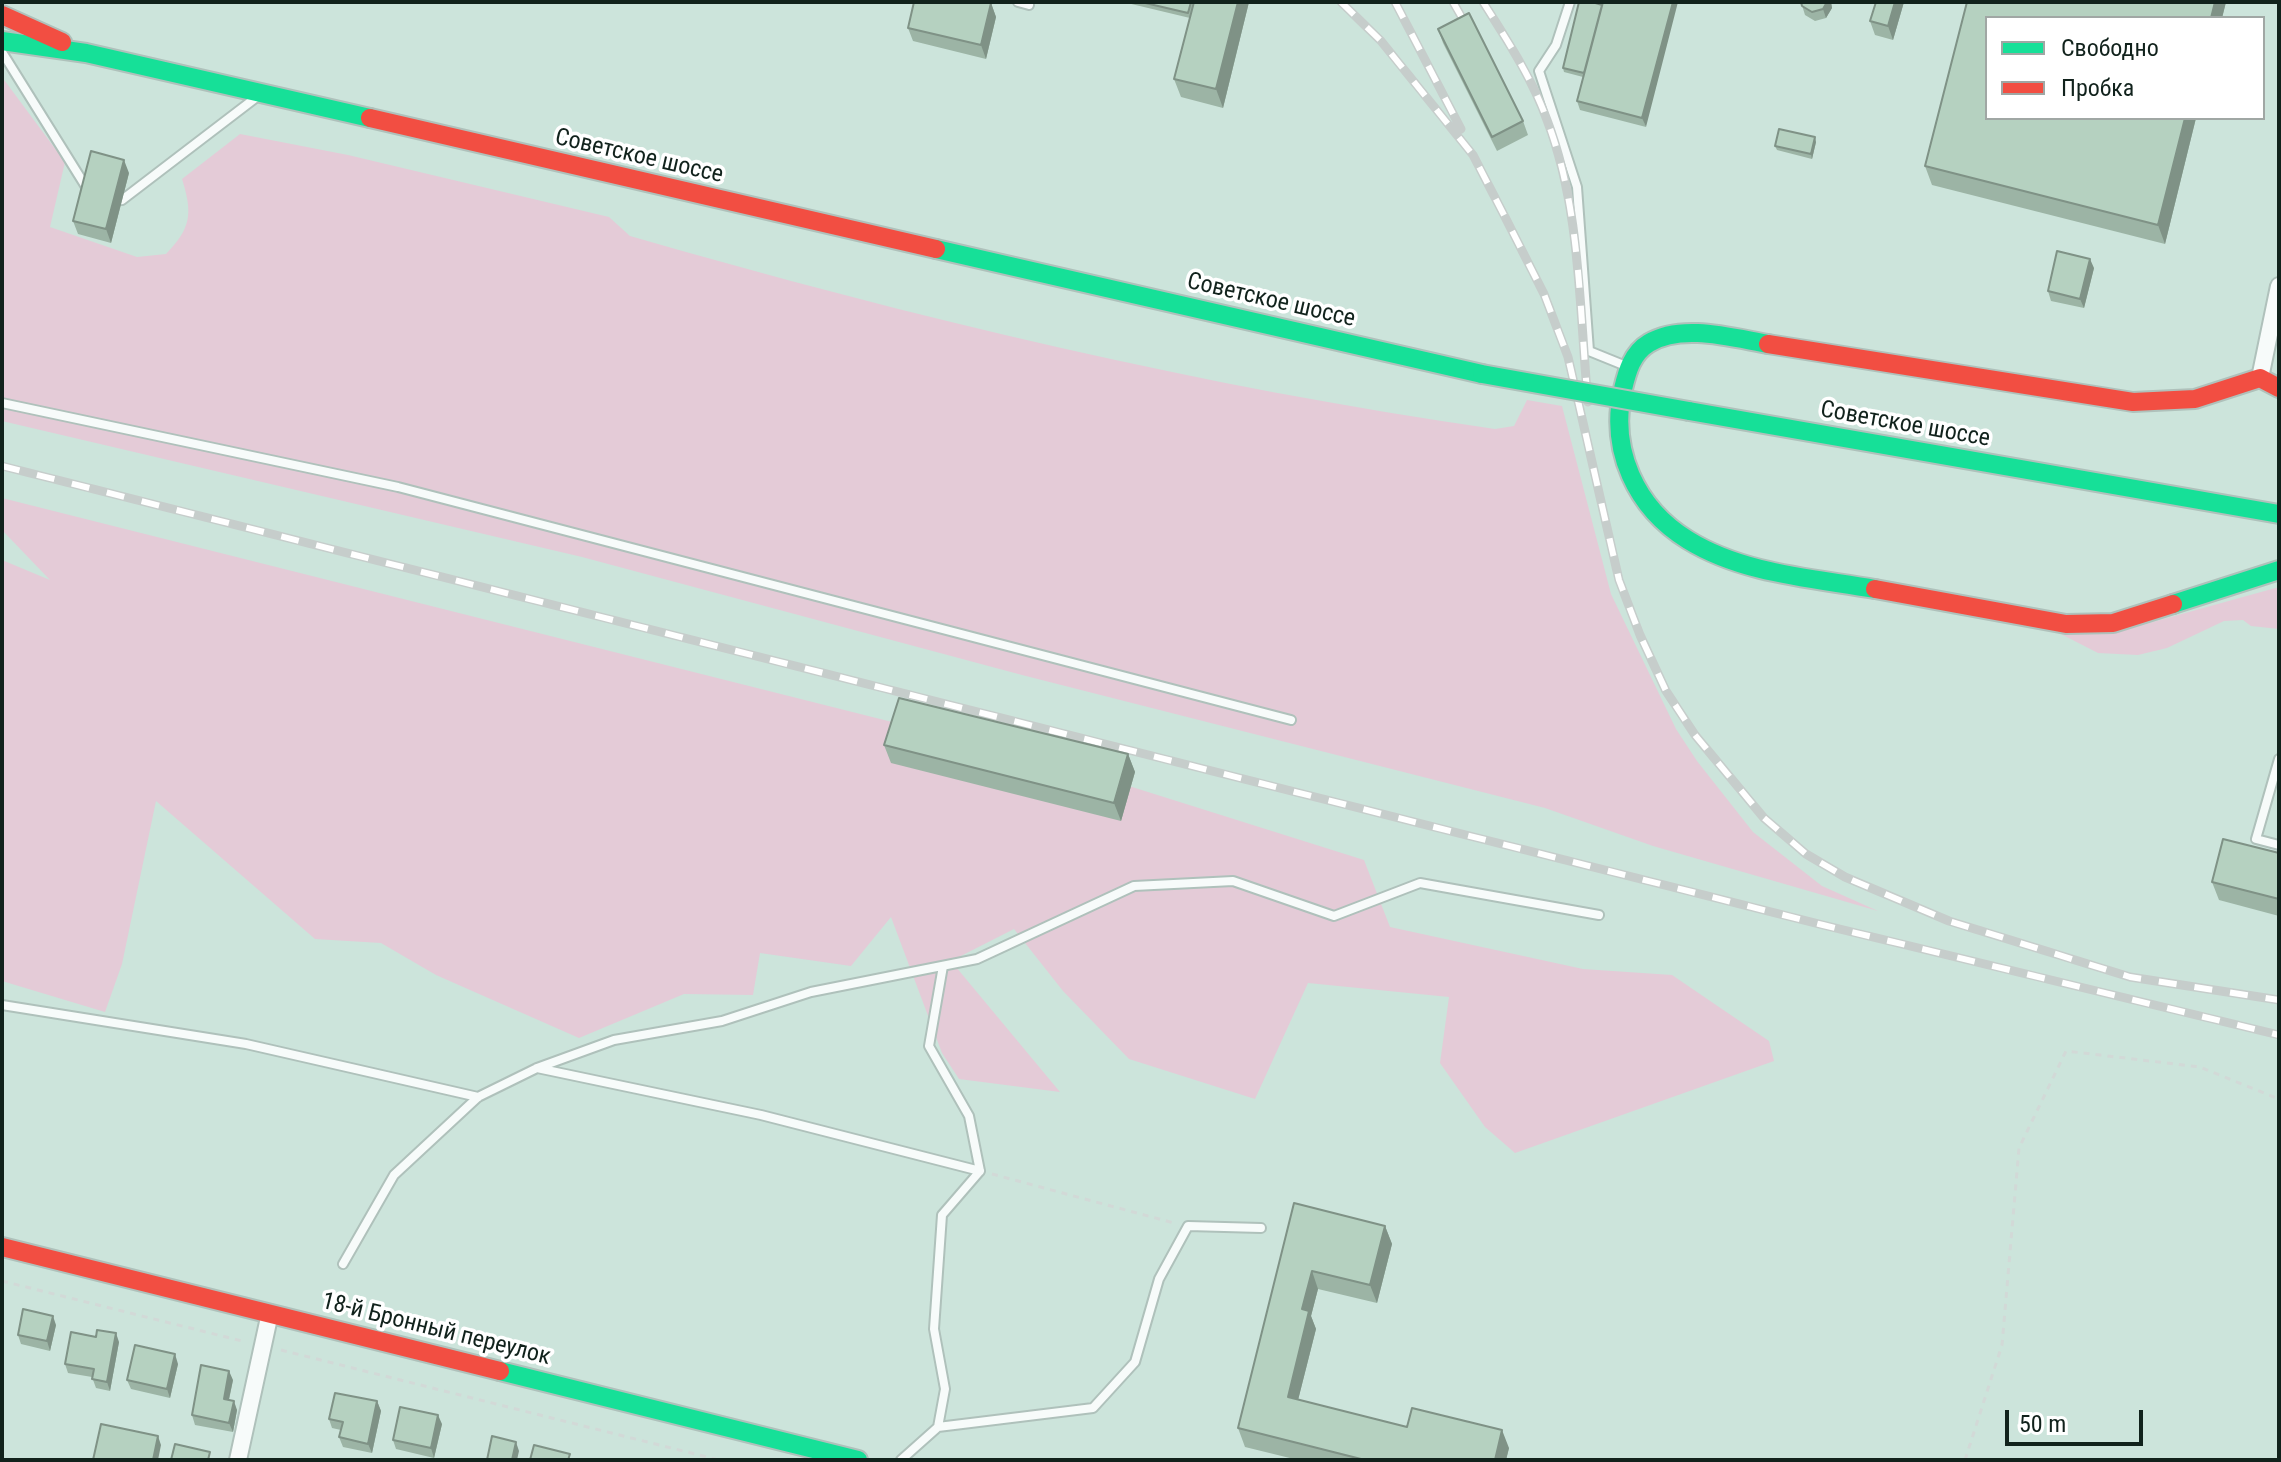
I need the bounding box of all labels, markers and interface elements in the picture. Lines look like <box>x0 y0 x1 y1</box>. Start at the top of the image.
legend <box>1985 16 2265 120</box>
text: Свободно <box>2061 34 2159 62</box>
text: Пробка <box>2061 74 2134 102</box>
street label: Советское шоссе <box>552 124 726 190</box>
street label: Советское шоссе <box>1184 268 1358 334</box>
street label: Советское шоссе <box>1818 396 1992 454</box>
street label: 18-й Бронный переулок <box>319 1288 553 1372</box>
scale bar <box>2009 1394 2147 1444</box>
text: 50 m <box>2019 1410 2066 1438</box>

